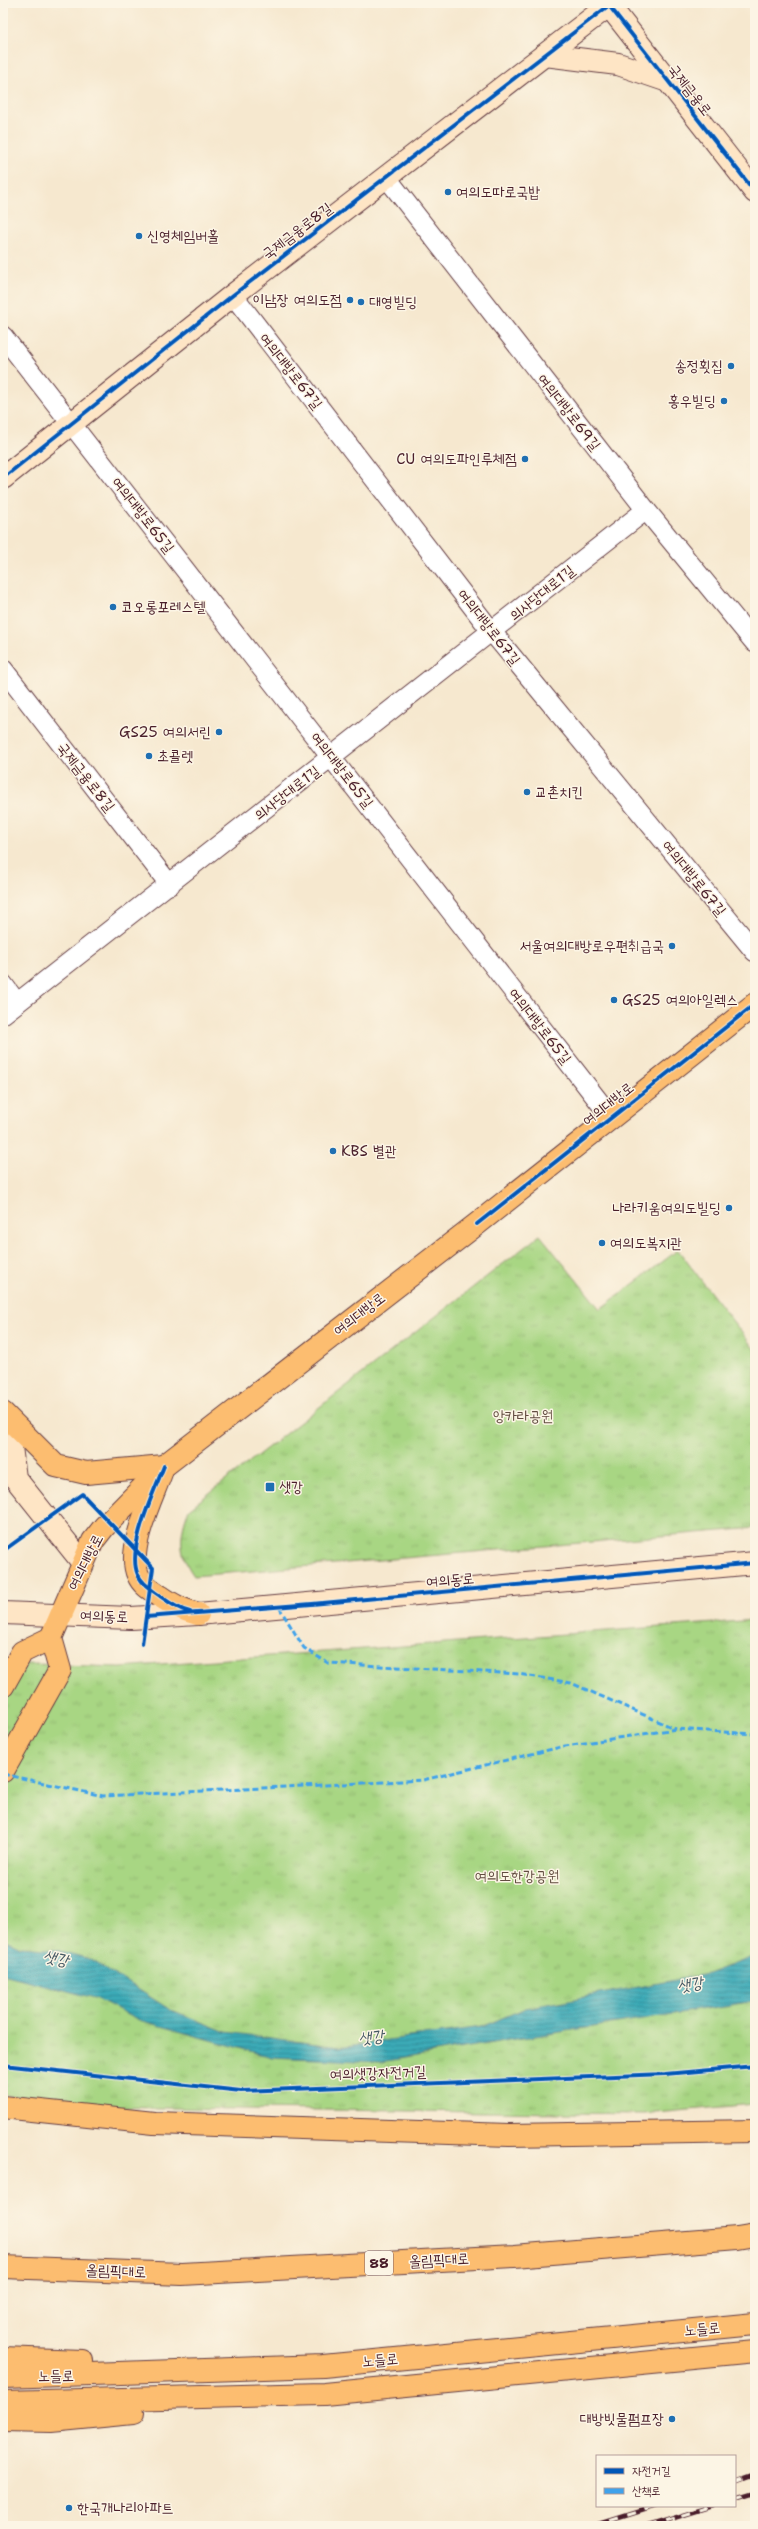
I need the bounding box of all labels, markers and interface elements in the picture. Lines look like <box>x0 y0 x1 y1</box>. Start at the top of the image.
street label: 국제금융로 <box>664 60 716 120</box>
place label: 여의도따로국밥 <box>456 182 541 202</box>
marker: 여의도따로국밥 <box>443 187 453 197</box>
street label: 국제금융로8길 <box>258 198 336 264</box>
place label: 신영체임버홀 <box>147 226 219 246</box>
marker: 신영체임버홀 <box>134 231 144 241</box>
place label: 이남장 여의도점 <box>252 290 342 310</box>
place label: 대영빌딩 <box>369 292 417 312</box>
marker: 이남장 여의도점 <box>345 295 355 305</box>
marker: 대영빌딩 <box>356 297 366 307</box>
street label: 여의대방로67길 <box>255 329 327 413</box>
place label: 송정횟집 <box>675 356 723 376</box>
marker: 송정횟집 <box>726 361 736 371</box>
street label: 여의대방로69길 <box>533 369 605 455</box>
place label: 홍우빌딩 <box>668 391 716 411</box>
marker: 홍우빌딩 <box>719 396 729 406</box>
place label: CU 여의도파인루체점 <box>396 449 517 469</box>
marker: CU 여의도파인루체점 <box>520 454 530 464</box>
street label: 여의대방로65길 <box>107 473 179 557</box>
street label: 의사당대로1길 <box>505 560 579 626</box>
street label: 여의대방로67길 <box>453 585 525 669</box>
place label: 코오롱포레스텔 <box>121 597 206 617</box>
marker: 코오롱포레스텔 <box>108 602 118 612</box>
place label: GS25 여의서린 <box>119 722 211 742</box>
marker: GS25 여의서린 <box>214 727 224 737</box>
street label: 여의대방로65길 <box>306 728 378 812</box>
street label: 국제금융로8길 <box>53 738 119 816</box>
place label: 초콜렛 <box>157 746 193 766</box>
marker: 초콜렛 <box>144 751 154 761</box>
street label: 의사당대로1길 <box>250 761 324 825</box>
place label: 교촌치킨 <box>535 782 583 802</box>
marker: 교촌치킨 <box>522 787 532 797</box>
street label: 여의대방로67길 <box>657 836 731 920</box>
place label: 서울여의대방로우편취급국 <box>519 936 664 956</box>
marker: 서울여의대방로우편취급국 <box>667 941 677 951</box>
street label: 여의대방로65길 <box>504 984 576 1068</box>
place label: GS25 여의아일렉스 <box>622 990 738 1010</box>
marker: GS25 여의아일렉스 <box>609 995 619 1005</box>
street label: 여의대방로 <box>578 1078 638 1130</box>
place label: KBS 별관 <box>341 1141 397 1161</box>
marker: KBS 별관 <box>328 1146 338 1156</box>
place label: 나라키움여의도빌딩 <box>612 1198 721 1218</box>
marker: 나라키움여의도빌딩 <box>724 1203 734 1213</box>
place label: 여의도복지관 <box>610 1233 682 1253</box>
marker: 여의도복지관 <box>597 1238 607 1248</box>
street label: 여의대방로 <box>329 1288 389 1340</box>
park label: 앙카라공원 <box>493 1406 553 1426</box>
place label: 샛강 <box>279 1477 303 1497</box>
marker: 샛강 <box>264 1481 276 1493</box>
street label: 여의대방로 <box>62 1531 108 1593</box>
street label: 여의동로 <box>425 1568 475 1592</box>
street label: 여의동로 <box>80 1605 128 1627</box>
park label: 여의도한강공원 <box>475 1866 559 1886</box>
water label: 샛강 <box>41 1945 73 1971</box>
water label: 샛강 <box>675 1971 707 1997</box>
water label: 샛강 <box>357 2025 387 2049</box>
street label: 여의샛강자전거길 <box>329 2061 427 2085</box>
street label: 올림픽대로 <box>408 2248 470 2272</box>
road number: 88 <box>365 2251 393 2275</box>
street label: 올림픽대로 <box>85 2260 147 2282</box>
street label: 노들로 <box>683 2317 721 2341</box>
street label: 노들로 <box>361 2348 399 2372</box>
street label: 노들로 <box>38 2366 74 2386</box>
place label: 대방빗물펌프장 <box>580 2409 664 2429</box>
marker: 대방빗물펌프장 <box>667 2414 677 2424</box>
legend <box>596 2455 736 2507</box>
text: 자전거길 <box>632 2463 671 2479</box>
text: 산책로 <box>632 2483 661 2499</box>
place label: 한국개나리아파트 <box>77 2498 174 2518</box>
marker: 한국개나리아파트 <box>64 2503 74 2513</box>

